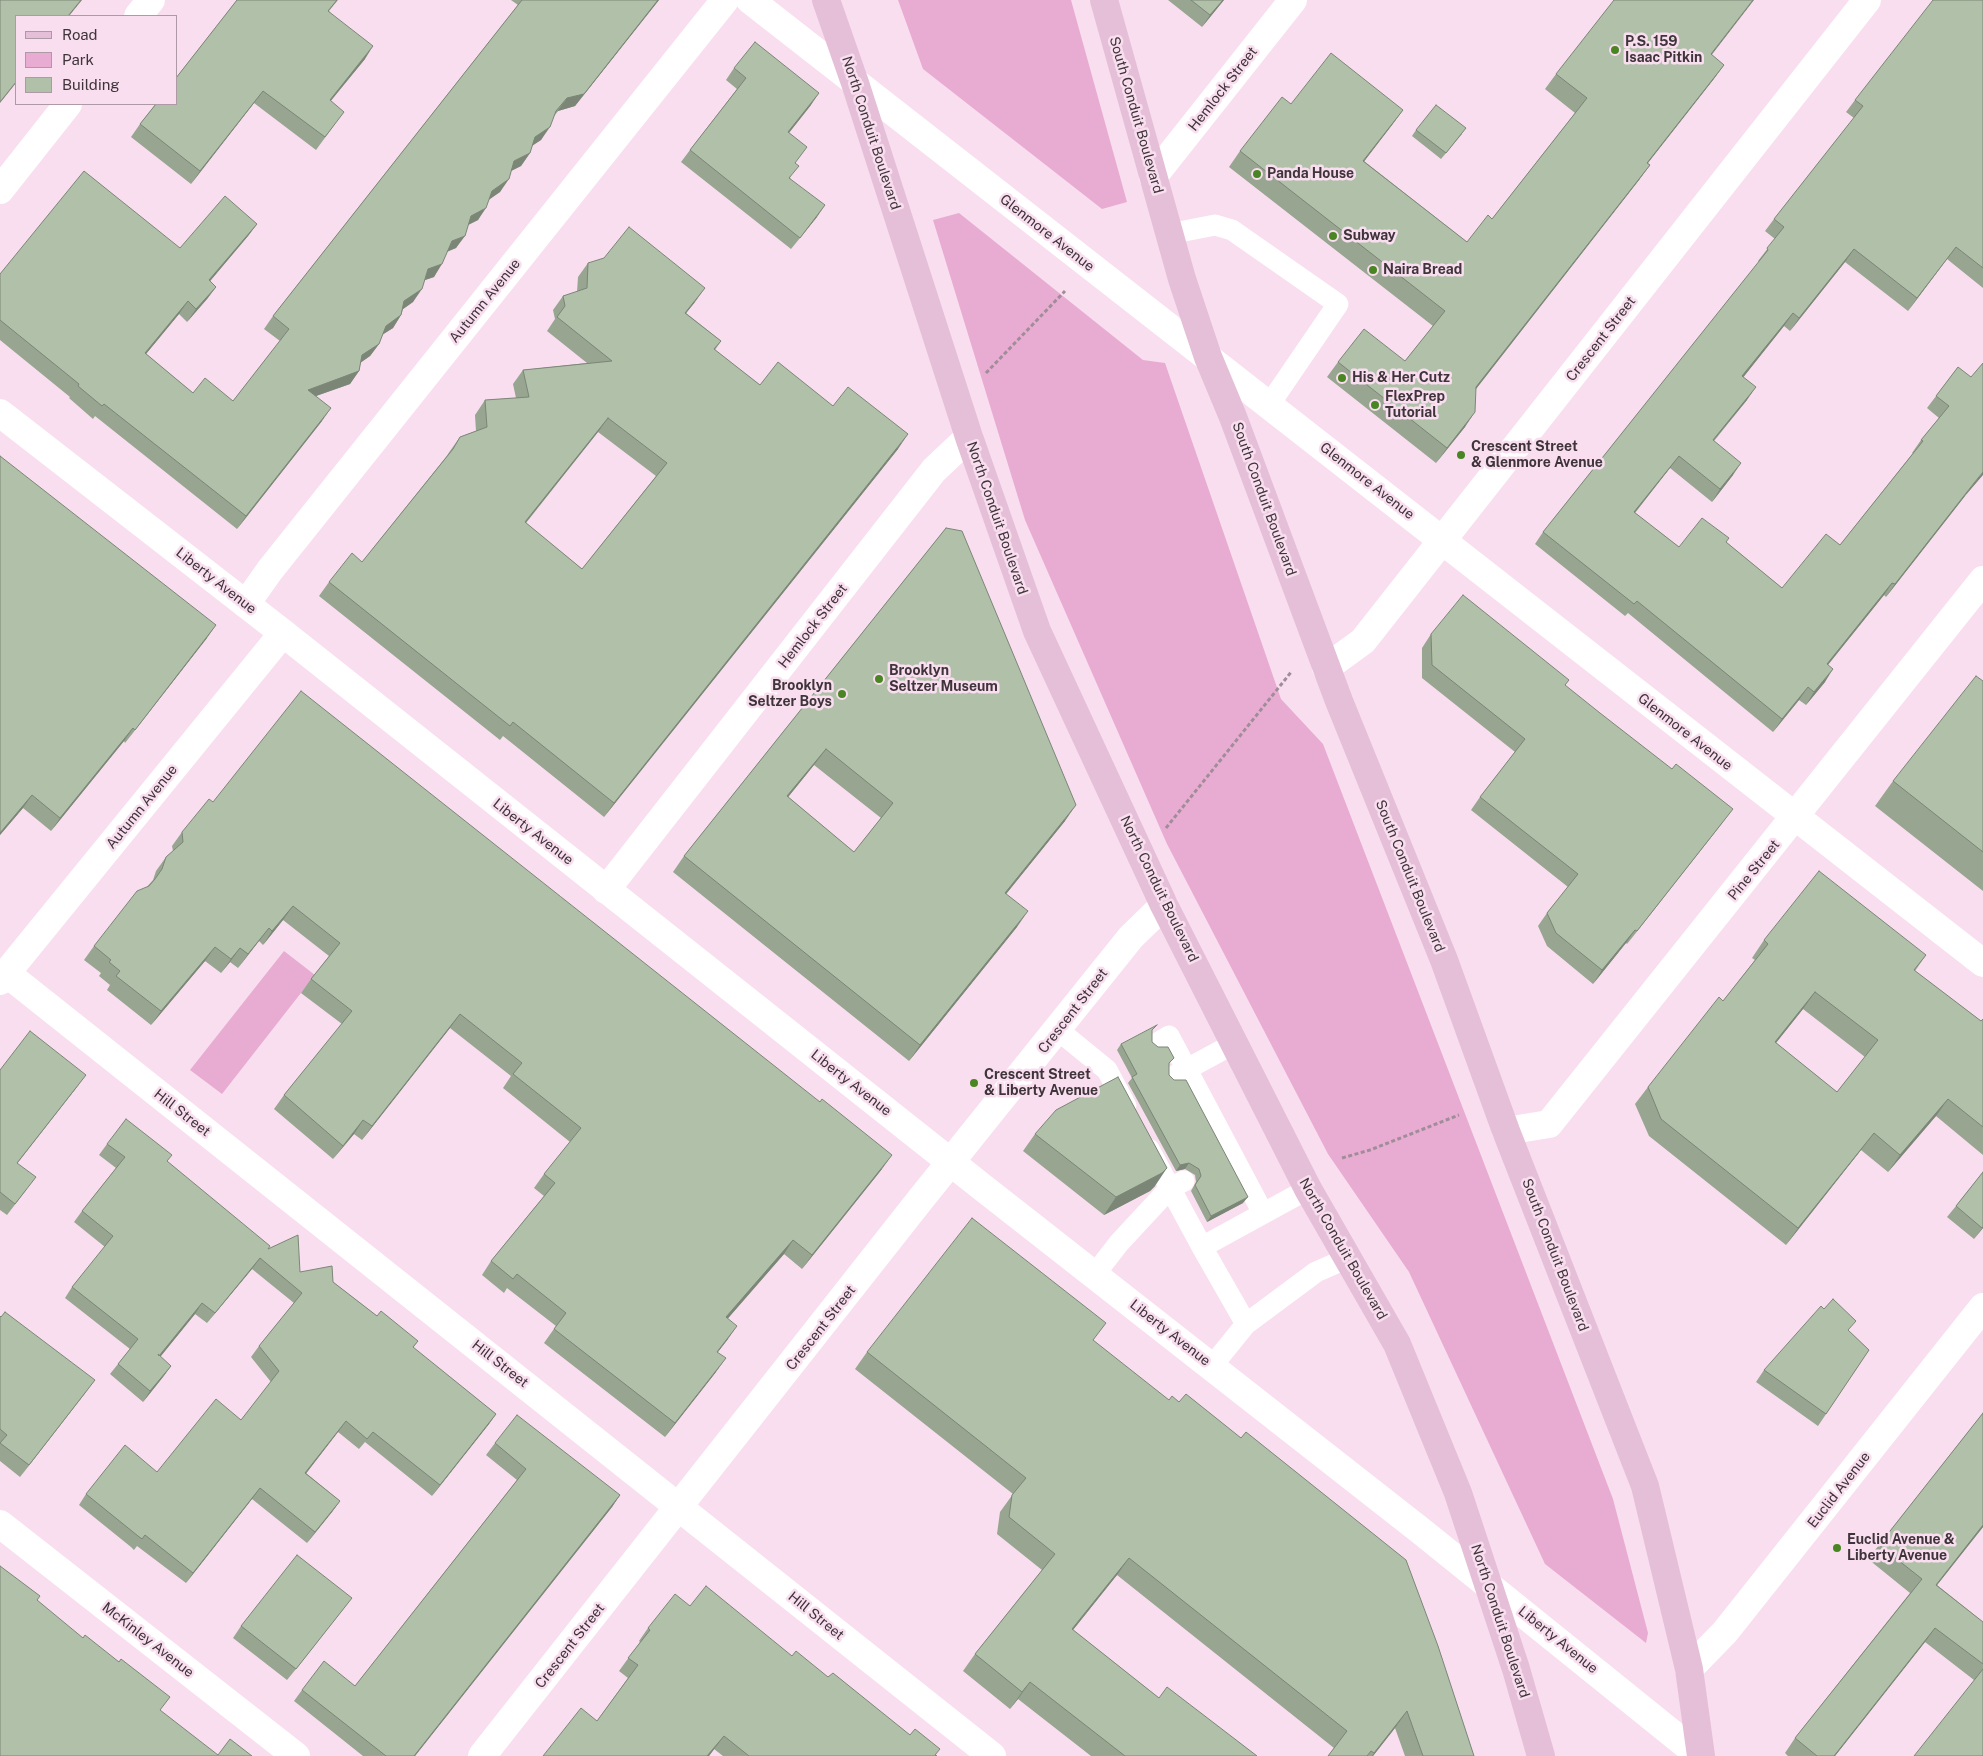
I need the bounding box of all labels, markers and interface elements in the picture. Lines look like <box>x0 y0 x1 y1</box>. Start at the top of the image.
legend <box>15 15 178 105</box>
text: Road <box>62 26 98 43</box>
place label: P.S. 159 Isaac Pitkin <box>1625 34 1702 66</box>
street label: South Conduit Boulevard <box>1106 35 1166 195</box>
street label: Hemlock Street <box>1185 44 1261 134</box>
marker: P.S. 159 Isaac Pitkin <box>1609 44 1621 56</box>
text: Park <box>62 51 94 68</box>
street label: North Conduit Boulevard <box>838 54 904 212</box>
text: Building <box>62 76 120 93</box>
place label: Panda House <box>1267 166 1354 182</box>
marker: Panda House <box>1251 168 1263 180</box>
street label: Glenmore Avenue <box>997 191 1097 275</box>
place label: Subway <box>1343 228 1396 244</box>
marker: Subway <box>1327 230 1339 242</box>
street label: Autumn Avenue <box>446 256 524 346</box>
place label: Naira Bread <box>1383 262 1462 278</box>
marker: Naira Bread <box>1367 264 1379 276</box>
street label: Crescent Street <box>1563 293 1639 385</box>
place label: His & Her Cutz <box>1352 370 1450 386</box>
marker: His & Her Cutz <box>1336 372 1348 384</box>
place label: FlexPrep Tutorial <box>1385 389 1445 422</box>
marker: FlexPrep Tutorial <box>1369 399 1381 411</box>
street label: South Conduit Boulevard <box>1228 420 1300 578</box>
street label: North Conduit Boulevard <box>963 439 1031 597</box>
street label: Glenmore Avenue <box>1317 439 1417 523</box>
place label: Crescent Street & Glenmore Avenue <box>1471 439 1603 472</box>
marker: Crescent Street & Glenmore Avenue <box>1455 449 1467 461</box>
street label: Liberty Avenue <box>172 544 260 618</box>
street label: Hemlock Street <box>775 581 851 671</box>
place label: Brooklyn Seltzer Museum <box>889 663 998 696</box>
marker: Brooklyn Seltzer Museum <box>873 673 885 685</box>
place label: Brooklyn Seltzer Boys <box>748 678 832 710</box>
marker: Brooklyn Seltzer Boys <box>836 688 848 700</box>
street label: Glenmore Avenue <box>1635 690 1735 774</box>
street label: Autumn Avenue <box>103 762 181 852</box>
street label: Liberty Avenue <box>489 795 577 869</box>
street label: South Conduit Boulevard <box>1372 798 1448 954</box>
street label: North Conduit Boulevard <box>1116 813 1202 965</box>
street label: Pine Street <box>1725 836 1783 904</box>
street label: Crescent Street <box>1035 965 1111 1057</box>
street label: Liberty Avenue <box>807 1046 895 1120</box>
place label: Crescent Street & Liberty Avenue <box>984 1067 1098 1100</box>
marker: Crescent Street & Liberty Avenue <box>968 1077 980 1089</box>
street label: Hill Street <box>150 1086 214 1140</box>
street label: North Conduit Boulevard <box>1296 1175 1390 1323</box>
street label: South Conduit Boulevard <box>1518 1176 1592 1334</box>
street label: Crescent Street <box>783 1282 859 1374</box>
street label: Liberty Avenue <box>1126 1296 1214 1370</box>
street label: Hill Street <box>468 1337 532 1391</box>
street label: Euclid Avenue <box>1804 1449 1874 1531</box>
place label: Euclid Avenue & Liberty Avenue <box>1847 1532 1955 1564</box>
street label: North Conduit Boulevard <box>1467 1542 1533 1700</box>
marker: Euclid Avenue & Liberty Avenue <box>1831 1542 1843 1554</box>
street label: Hill Street <box>785 1588 847 1644</box>
street label: McKinley Avenue <box>99 1599 197 1681</box>
street label: Crescent Street <box>532 1600 608 1692</box>
street label: Liberty Avenue <box>1515 1603 1601 1677</box>

